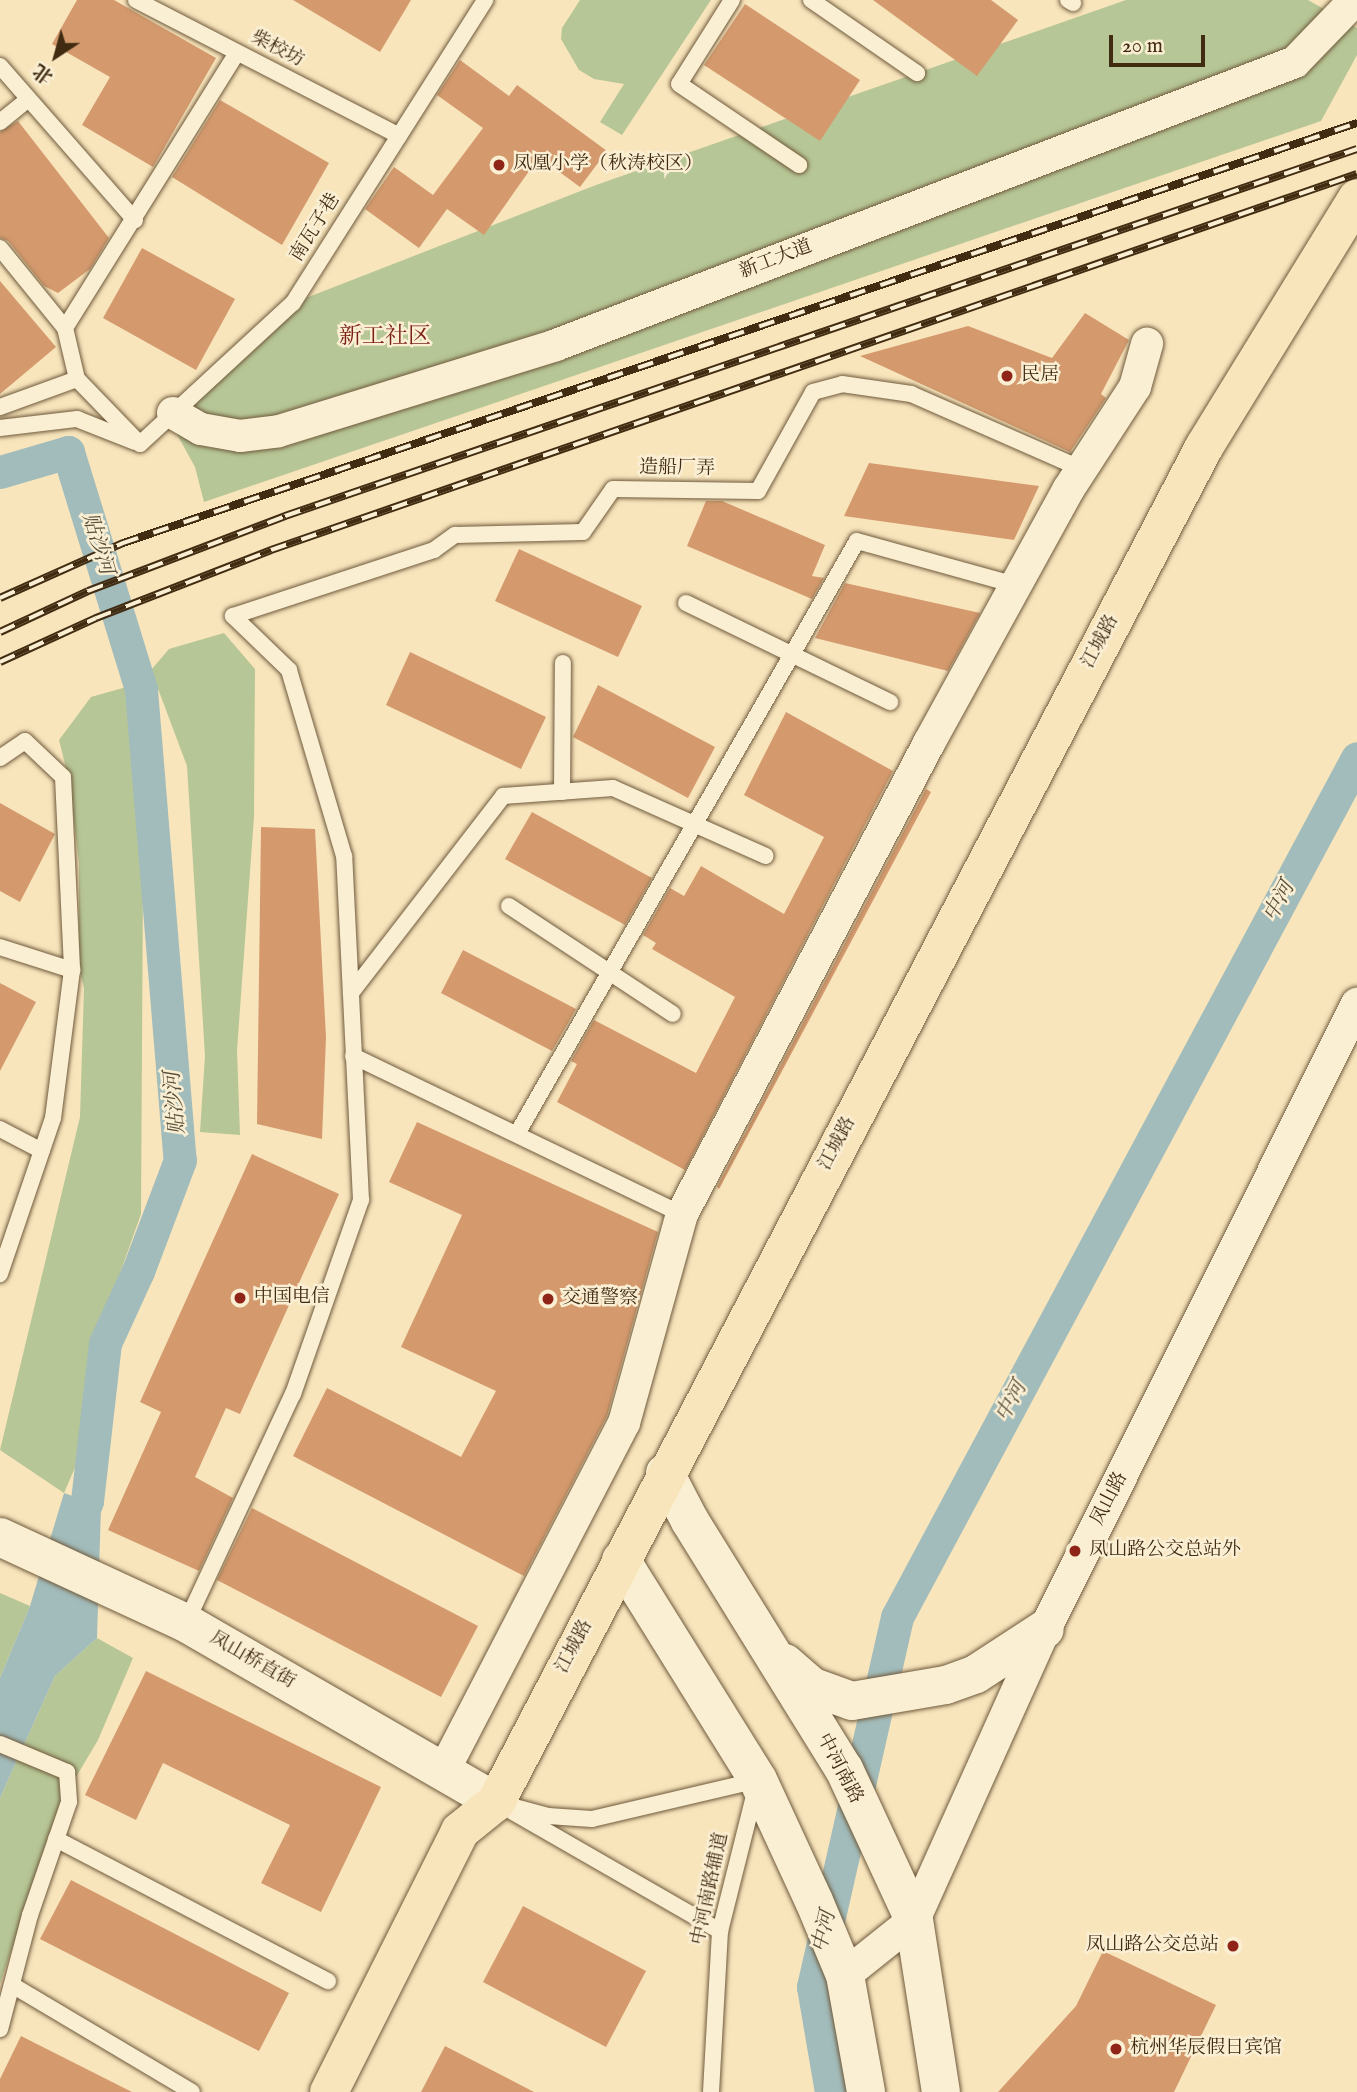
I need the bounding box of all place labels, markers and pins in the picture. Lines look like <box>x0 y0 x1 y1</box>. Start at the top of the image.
place label: 凤凰小学（秋涛校区） <box>513 154 703 176</box>
marker: 凤凰小学（秋涛校区） <box>491 157 507 173</box>
place label: 民居 <box>1021 365 1059 387</box>
marker: 民居 <box>999 368 1015 384</box>
place label: 中国电信 <box>254 1287 330 1309</box>
place label: 交通警察 <box>562 1288 638 1310</box>
marker: 中国电信 <box>232 1290 248 1306</box>
marker: 交通警察 <box>540 1291 556 1307</box>
place label: 凤山路公交总站外 <box>1089 1540 1241 1562</box>
marker: 凤山路公交总站外 <box>1067 1543 1083 1559</box>
place label: 凤山路公交总站 <box>1086 1935 1219 1957</box>
marker: 凤山路公交总站 <box>1225 1938 1241 1954</box>
place label: 杭州华辰假日宾馆 <box>1130 2038 1282 2060</box>
marker: 杭州华辰假日宾馆 <box>1108 2041 1124 2057</box>

